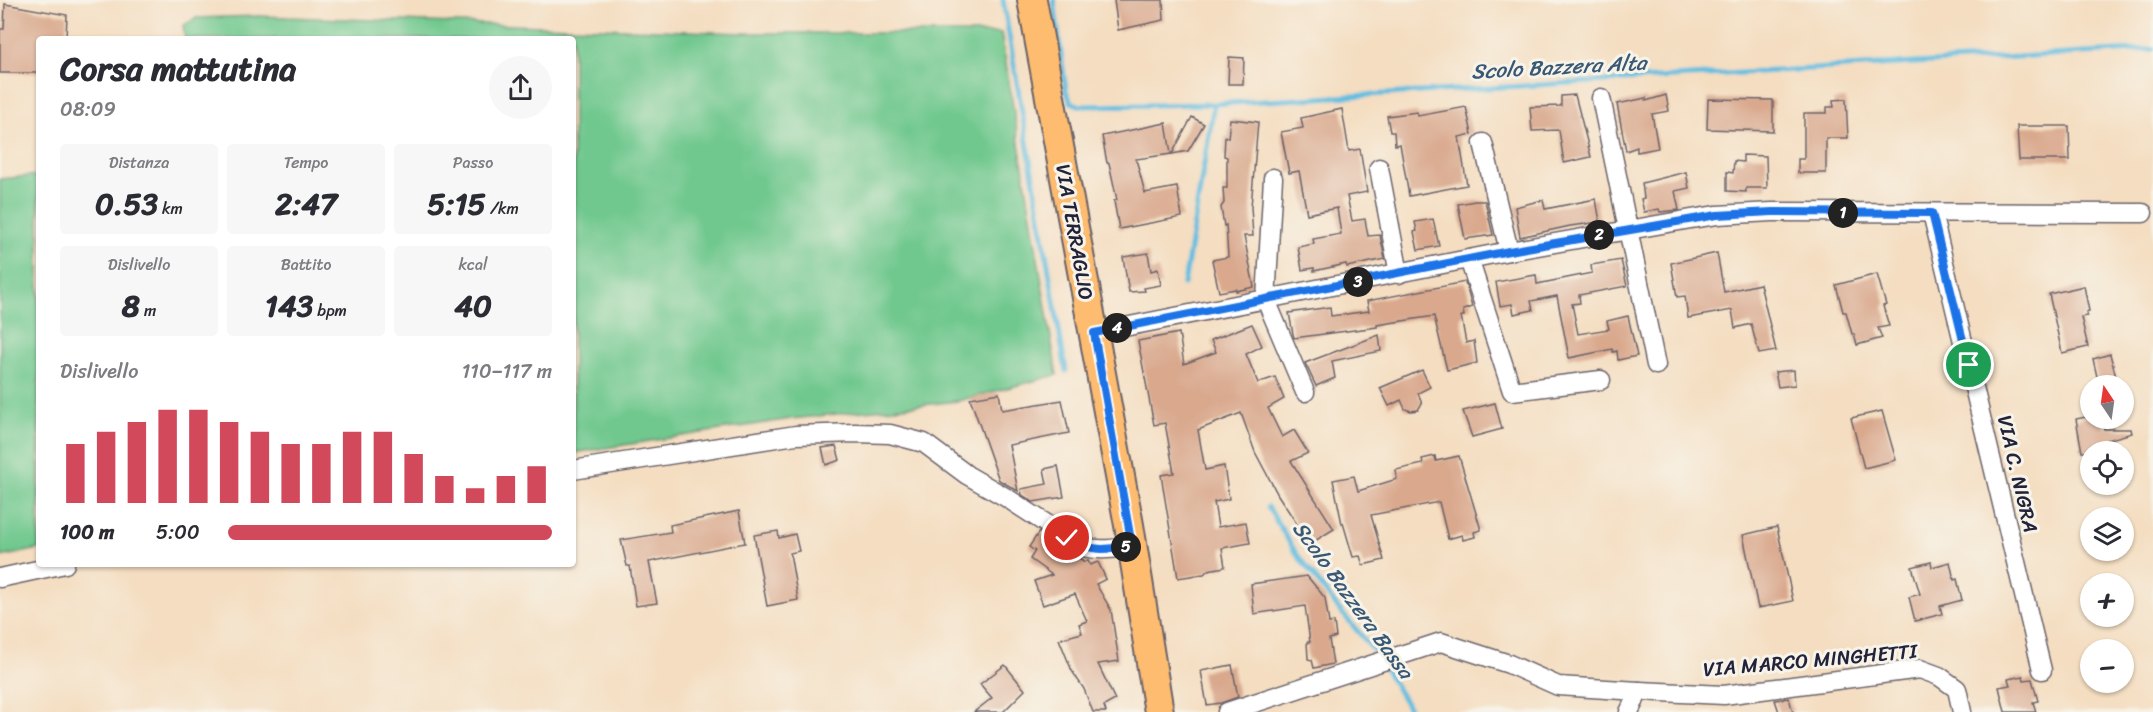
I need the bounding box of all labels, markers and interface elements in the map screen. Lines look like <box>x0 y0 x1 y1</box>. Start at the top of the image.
text: Corsa mattutina <box>60 40 296 98</box>
water label: Scolo Bazzera Alta <box>1470 43 1650 91</box>
button: share <box>489 56 552 119</box>
text: 08:09 <box>60 92 116 127</box>
text: Distanza <box>109 148 169 177</box>
text: Tempo <box>284 148 328 177</box>
text: Passo <box>453 148 493 177</box>
street label: VIA TERRAGLIO <box>1045 161 1104 303</box>
text: 0.53 <box>95 177 158 231</box>
text: 2:47 <box>275 177 337 231</box>
text: 5:15 <box>427 177 486 231</box>
text: km <box>158 194 183 223</box>
text: /km <box>486 194 519 223</box>
pin: 1 <box>1828 198 1858 228</box>
text: 1 <box>1840 198 1846 227</box>
pin: 2 <box>1584 220 1614 250</box>
text: 2 <box>1594 220 1604 249</box>
text: Dislivello <box>108 250 170 279</box>
text: Battito <box>281 250 331 279</box>
text: kcal <box>458 250 488 279</box>
pin: 3 <box>1343 267 1373 297</box>
text: 3 <box>1354 267 1362 296</box>
text: 8 <box>122 279 140 333</box>
text: 143 <box>265 279 313 333</box>
text: 40 <box>454 279 492 333</box>
text: m <box>140 296 156 325</box>
text: bpm <box>313 296 347 325</box>
pin: 4 <box>1102 313 1132 343</box>
text: 4 <box>1112 313 1122 342</box>
pin <box>1943 339 1994 390</box>
icon: arrive <box>1952 348 1985 381</box>
text: Dislivello <box>60 354 138 389</box>
text: 110–117 m <box>462 354 552 389</box>
north arrow <box>2080 375 2134 429</box>
map controls <box>2080 375 2134 693</box>
street label: VIA C. NIGRA <box>1987 412 2048 536</box>
button: locate <box>2080 441 2134 495</box>
button: layers <box>2080 507 2134 561</box>
pin <box>1041 512 1092 563</box>
water label: Scolo Bazzera Bassa <box>1282 513 1425 689</box>
text: 100 m <box>60 515 114 550</box>
text: 5:00 <box>156 515 200 550</box>
icon: check <box>1050 521 1083 554</box>
pin: 5 <box>1111 532 1141 562</box>
text: 5 <box>1121 532 1131 561</box>
button: + <box>2080 573 2134 627</box>
street label: VIA MARCO MINGHETTI <box>1702 634 1920 687</box>
button: − <box>2080 639 2134 693</box>

